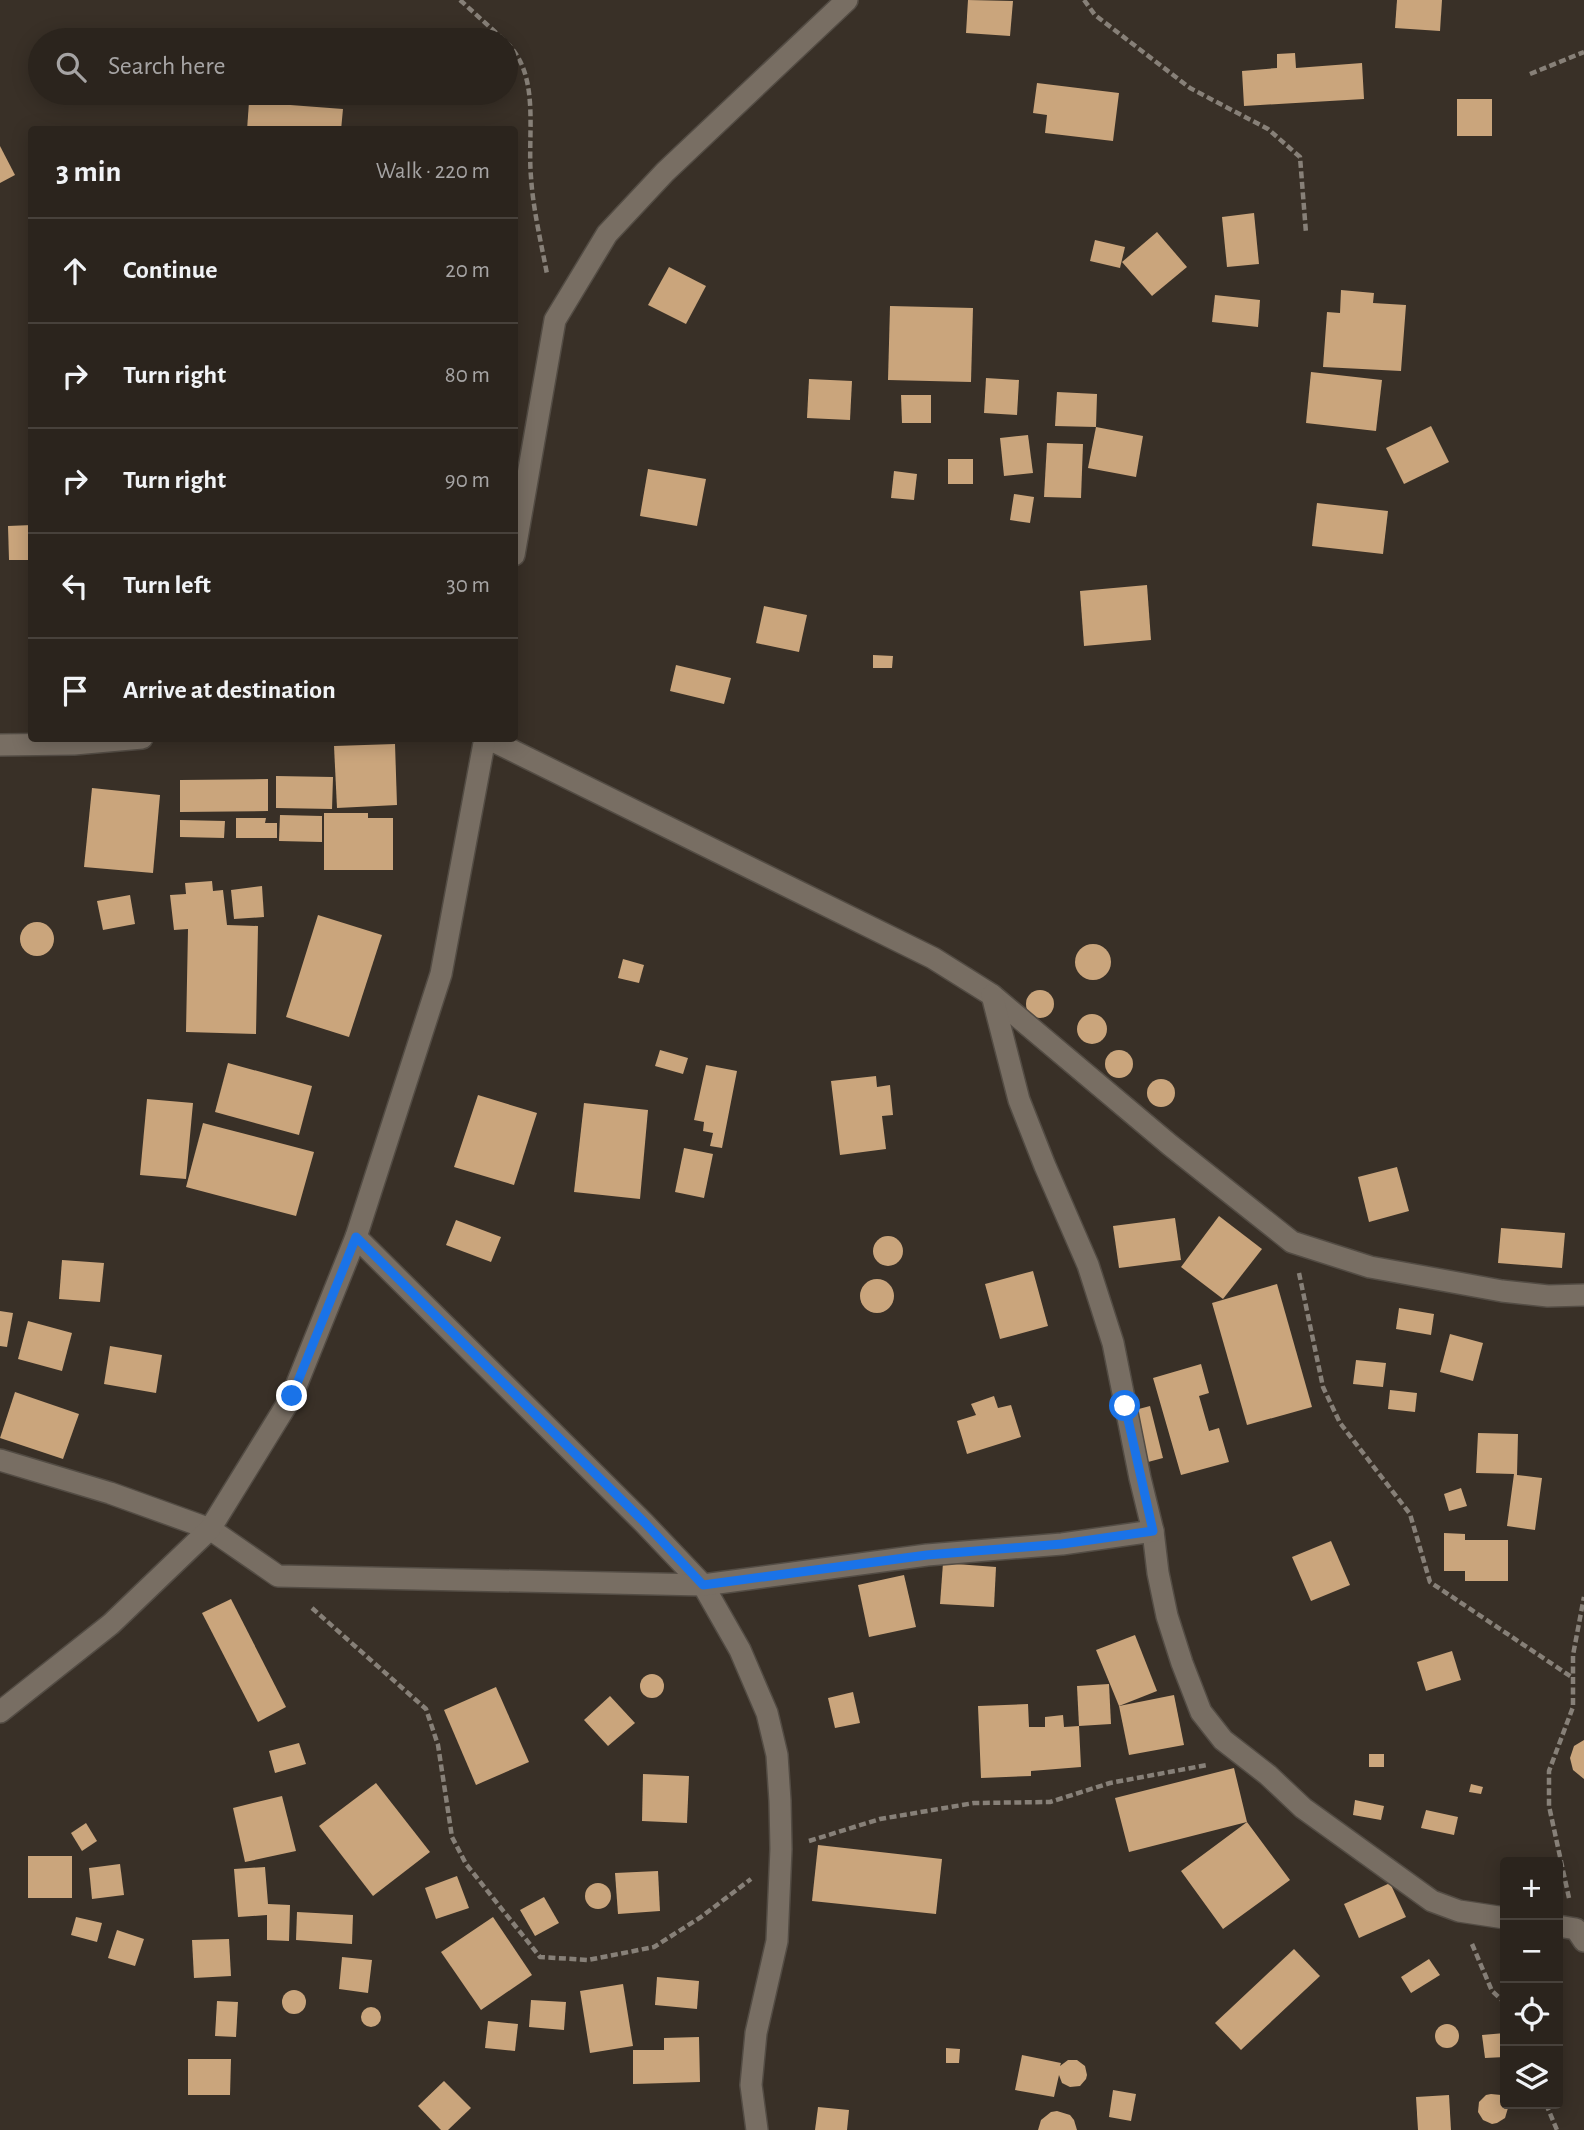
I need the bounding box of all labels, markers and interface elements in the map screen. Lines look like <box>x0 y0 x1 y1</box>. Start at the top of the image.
search box <box>28 28 518 105</box>
icon: search <box>52 48 90 86</box>
text: Search here <box>108 53 226 79</box>
text: 3 min <box>56 157 121 187</box>
text: Walk · 220 m <box>376 160 490 183</box>
icon: ahead <box>56 252 94 290</box>
text: Continue <box>123 257 218 283</box>
text: 20 m <box>445 259 490 282</box>
icon: right <box>56 357 94 395</box>
text: Turn right <box>123 362 226 388</box>
text: 80 m <box>445 364 490 387</box>
icon: right <box>56 462 94 500</box>
text: Turn right <box>123 467 226 493</box>
text: 90 m <box>445 469 490 492</box>
icon: left <box>56 567 94 605</box>
text: Turn left <box>123 572 211 598</box>
text: 30 m <box>446 574 490 597</box>
icon: arrive <box>56 672 94 710</box>
text: Arrive at destination <box>123 677 336 703</box>
route end <box>276 1380 307 1411</box>
route start <box>1109 1390 1140 1421</box>
map controls <box>1500 1857 1563 2109</box>
button: + <box>1500 1857 1563 1920</box>
button: − <box>1500 1920 1563 1983</box>
button: locate <box>1500 1983 1563 2046</box>
button: layers <box>1500 2046 1563 2109</box>

